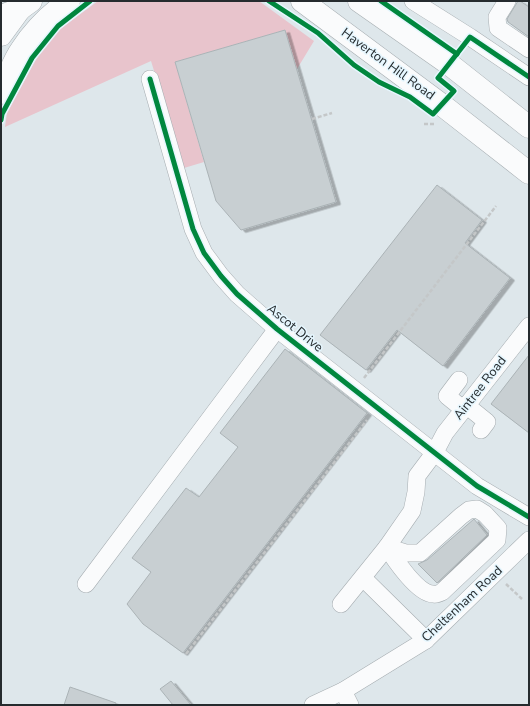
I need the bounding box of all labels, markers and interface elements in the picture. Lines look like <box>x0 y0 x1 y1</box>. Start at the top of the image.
street label: Haverton Hill Road <box>337 24 439 104</box>
street label: Ascot Drive <box>263 300 327 356</box>
street label: Aintree Road <box>449 352 511 424</box>
street label: Cheltenham Road <box>418 562 506 646</box>

